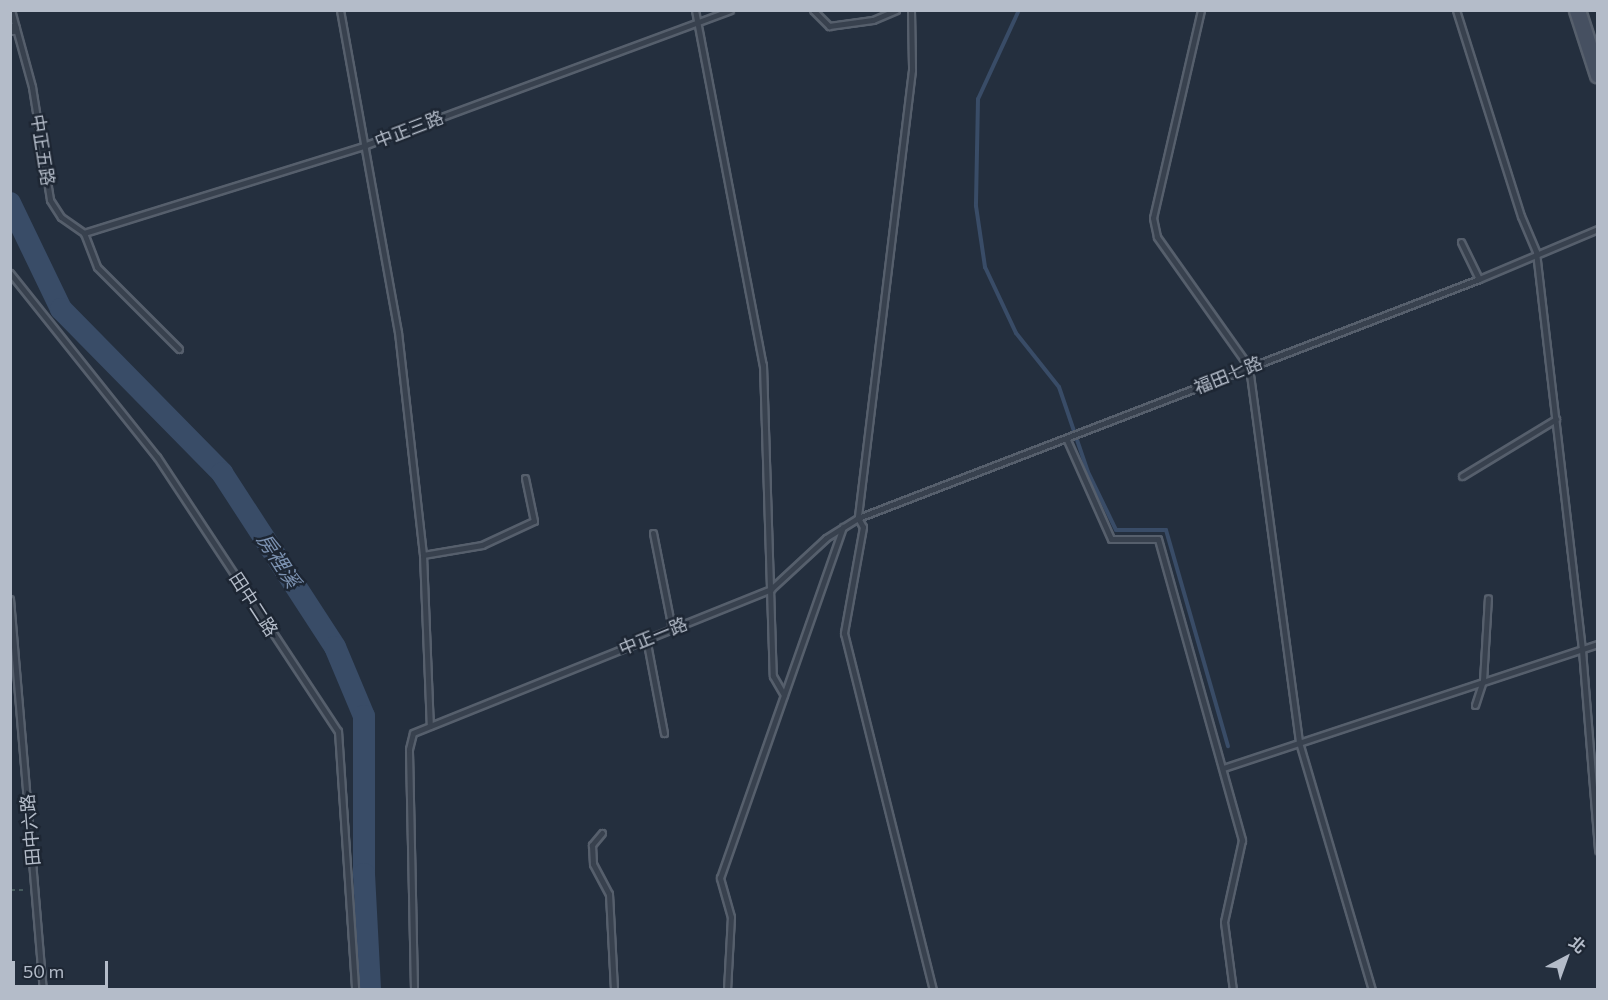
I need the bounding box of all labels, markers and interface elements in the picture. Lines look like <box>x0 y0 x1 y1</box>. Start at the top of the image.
street label: 中正三路 <box>372 106 446 152</box>
street label: 中正五路 <box>27 113 59 187</box>
street label: 福田七路 <box>1191 352 1265 398</box>
water label: 房裡溪 <box>253 528 305 592</box>
street label: 田中二路 <box>225 568 283 640</box>
street label: 中正一路 <box>616 613 690 659</box>
street label: 田中六路 <box>16 793 44 867</box>
north arrow <box>1536 928 1596 988</box>
text: 北 <box>1566 932 1590 956</box>
scale bar <box>15 949 111 987</box>
text: 50 m <box>23 960 64 982</box>

